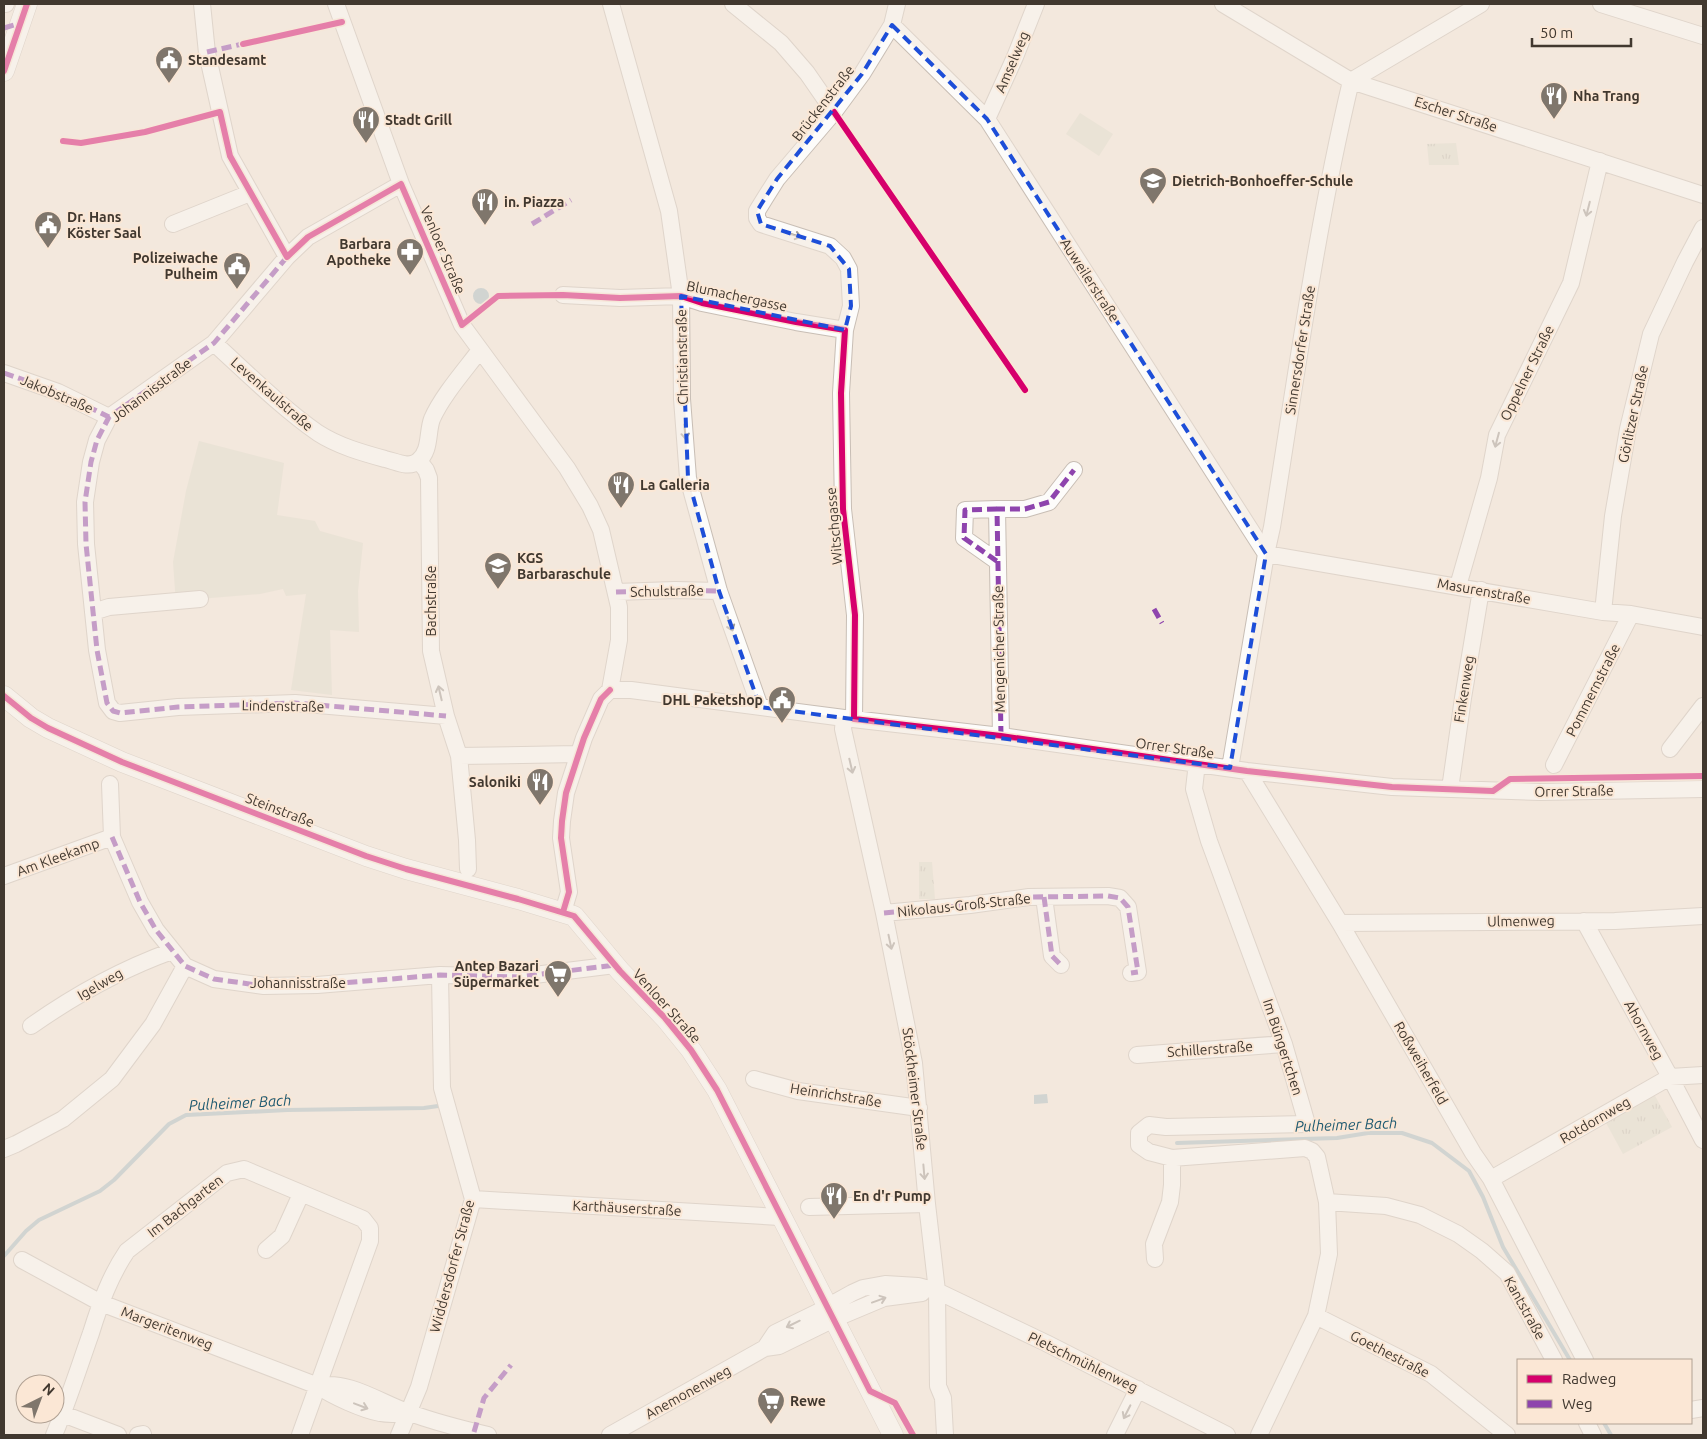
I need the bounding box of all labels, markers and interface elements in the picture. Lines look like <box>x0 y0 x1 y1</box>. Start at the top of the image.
scale bar <box>1532 15 1631 47</box>
text: 50 m <box>1540 24 1573 41</box>
street label: Amselweg <box>992 29 1032 95</box>
public building icon: Standesamt <box>154 45 184 84</box>
place label: Standesamt <box>188 52 266 68</box>
street label: Brückenstraße <box>789 62 857 144</box>
restaurant icon: Nha Trang <box>1539 81 1569 120</box>
place label: Nha Trang <box>1573 88 1640 104</box>
street label: Escher Straße <box>1413 93 1499 135</box>
restaurant icon: Stadt Grill <box>351 105 381 144</box>
place label: Stadt Grill <box>385 112 452 128</box>
school or university icon: Dietrich-Bonhoeffer-Schule <box>1138 166 1168 205</box>
place label: Dietrich-Bonhoeffer-Schule <box>1172 173 1353 189</box>
restaurant icon: in. Piazza <box>470 187 500 226</box>
place label: in. Piazza <box>504 194 564 210</box>
one-way arrow <box>1583 200 1592 216</box>
street label: Venloer Straße <box>417 204 469 296</box>
place label: Dr. Hans Köster Saal <box>67 209 141 241</box>
public building icon: Dr. Hans Köster Saal <box>33 210 63 249</box>
one-way arrow <box>786 231 801 240</box>
street label: Auweilerstraße <box>1057 235 1123 325</box>
place label: Barbara Apotheke <box>327 236 391 268</box>
pharmacy icon: Barbara Apotheke <box>395 237 425 276</box>
place label: Polizeiwache Pulheim <box>133 250 218 282</box>
public building icon: Polizeiwache Pulheim <box>222 251 252 290</box>
street label: Blumachergasse <box>685 278 789 314</box>
street label: Sinnersdorfer Straße <box>1282 284 1318 416</box>
street label: Christianstraße <box>673 309 691 405</box>
street label: Oppelner Straße <box>1497 323 1557 423</box>
street label: Levenkaulstraße <box>228 354 316 434</box>
street label: Johannisstraße <box>108 355 194 425</box>
street label: Görlitzer Straße <box>1615 364 1651 464</box>
street label: Jakobstraße <box>18 371 96 417</box>
one-way arrow <box>680 424 689 440</box>
one-way arrow <box>1492 432 1501 448</box>
restaurant icon: La Galleria <box>606 470 636 509</box>
place label: La Galleria <box>640 477 710 493</box>
street label: Witschgasse <box>823 487 845 565</box>
place label: KGS Barbaraschule <box>517 550 611 582</box>
school or university icon: KGS Barbaraschule <box>483 551 513 590</box>
street label: Bachstraße <box>423 566 439 636</box>
street label: Masurenstraße <box>1436 575 1532 607</box>
street label: Schulstraße <box>630 582 704 600</box>
street label: Mengenicher Straße <box>990 585 1008 713</box>
one-way arrow <box>726 616 735 631</box>
street label: Pommernstraße <box>1563 641 1623 739</box>
street label: Finkenweg <box>1451 654 1477 724</box>
one-way arrow <box>435 685 444 701</box>
public building icon: DHL Paketshop <box>767 685 797 724</box>
place label: DHL Paketshop <box>662 692 763 708</box>
street label: Lindenstraße <box>242 697 324 715</box>
street label: Orrer Straße <box>1135 735 1215 761</box>
one-way arrow <box>847 758 857 774</box>
restaurant icon: Saloniki <box>525 767 555 806</box>
place label: Saloniki <box>469 774 521 790</box>
street label: Orrer Straße <box>1534 782 1614 800</box>
street label: Steinstraße <box>243 790 317 830</box>
street label: Am Kleekamp <box>15 835 101 879</box>
street label: Nikolaus-Groß-Straße <box>896 890 1032 920</box>
street label: Ulmenweg <box>1487 912 1555 930</box>
one-way arrow <box>886 934 895 950</box>
place label: Antep Bazari Süpermarket <box>454 958 539 990</box>
supermarket icon: Antep Bazari Süpermarket <box>543 959 573 998</box>
street label: Igelweg <box>74 965 126 1003</box>
street label: Venloer Straße <box>630 966 704 1046</box>
street label: Johannisstraße <box>250 975 346 991</box>
street label: Im Büngertchen <box>1260 997 1306 1097</box>
street label: Ahornweg <box>1621 998 1667 1062</box>
street label: Roßweiherfeld <box>1391 1019 1451 1107</box>
street label: Stöckheimer Straße <box>900 1027 930 1151</box>
street label: Schillerstraße <box>1167 1038 1253 1060</box>
street label: Heinrichstraße <box>789 1080 883 1110</box>
water label: Pulheimer Bach <box>188 1091 292 1114</box>
street label: Rotdornweg <box>1557 1093 1633 1147</box>
water label: Pulheimer Bach <box>1294 1114 1398 1135</box>
one-way arrow <box>920 1163 929 1179</box>
street label: Im Bachgarten <box>144 1172 226 1240</box>
restaurant icon: En d'r Pump <box>819 1181 849 1220</box>
place label: En d'r Pump <box>853 1188 931 1204</box>
street label: Karthäuserstraße <box>572 1197 682 1219</box>
street label: Widdersdorfer Straße <box>427 1198 477 1334</box>
street label: Kantstraße <box>1501 1274 1549 1342</box>
one-way arrow <box>870 1295 886 1304</box>
street label: Margeritenweg <box>119 1303 215 1353</box>
one-way arrow <box>786 1320 801 1329</box>
street label: Goethestraße <box>1348 1327 1432 1381</box>
street label: Pletschmühlenweg <box>1026 1329 1140 1395</box>
legend <box>1517 1359 1692 1424</box>
street label: Anemonenweg <box>642 1362 734 1422</box>
text: Radweg <box>1562 1370 1616 1387</box>
north arrow <box>15 1374 65 1424</box>
text: N <box>39 1380 58 1399</box>
supermarket icon: Rewe <box>756 1386 786 1425</box>
place label: Rewe <box>790 1393 826 1409</box>
text: Weg <box>1562 1395 1593 1412</box>
one-way arrow <box>353 1402 369 1411</box>
one-way arrow <box>1122 1404 1131 1419</box>

